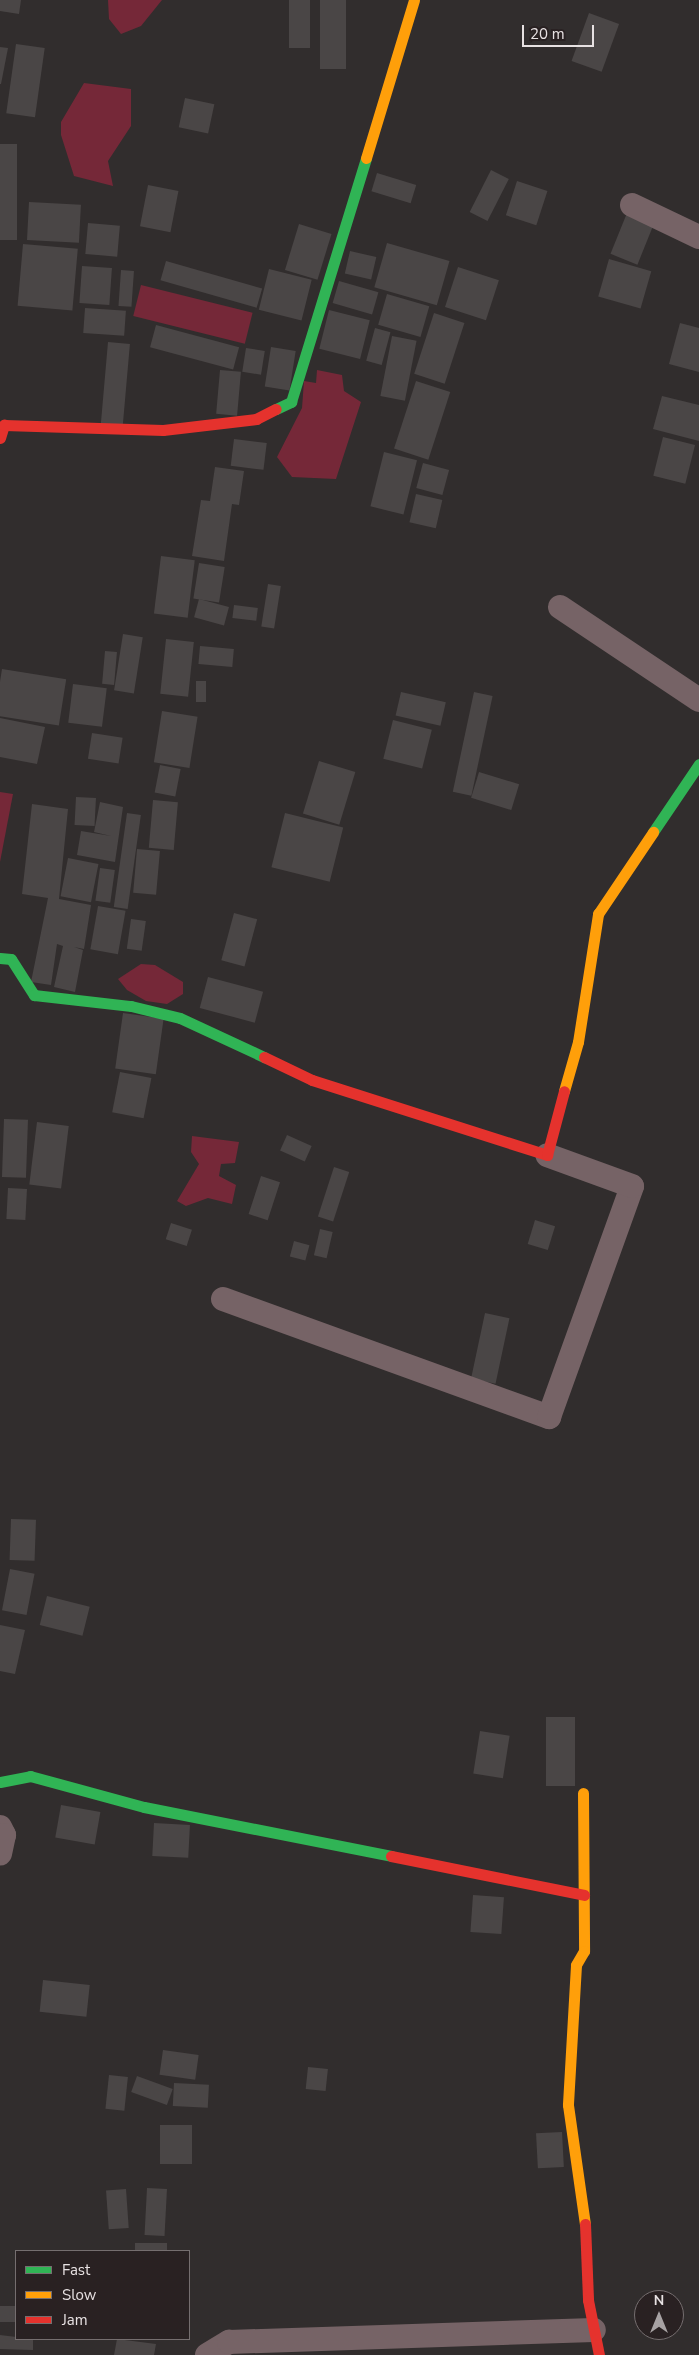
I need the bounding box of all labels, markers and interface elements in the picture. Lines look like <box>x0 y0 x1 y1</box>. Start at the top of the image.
scale bar <box>524 15 596 47</box>
text: 20 m <box>530 24 565 44</box>
legend <box>15 2250 190 2340</box>
text: Fast <box>62 2260 90 2280</box>
text: Slow <box>62 2285 96 2305</box>
north arrow <box>634 2290 684 2340</box>
text: N <box>654 2291 664 2310</box>
text: Jam <box>62 2310 88 2330</box>

